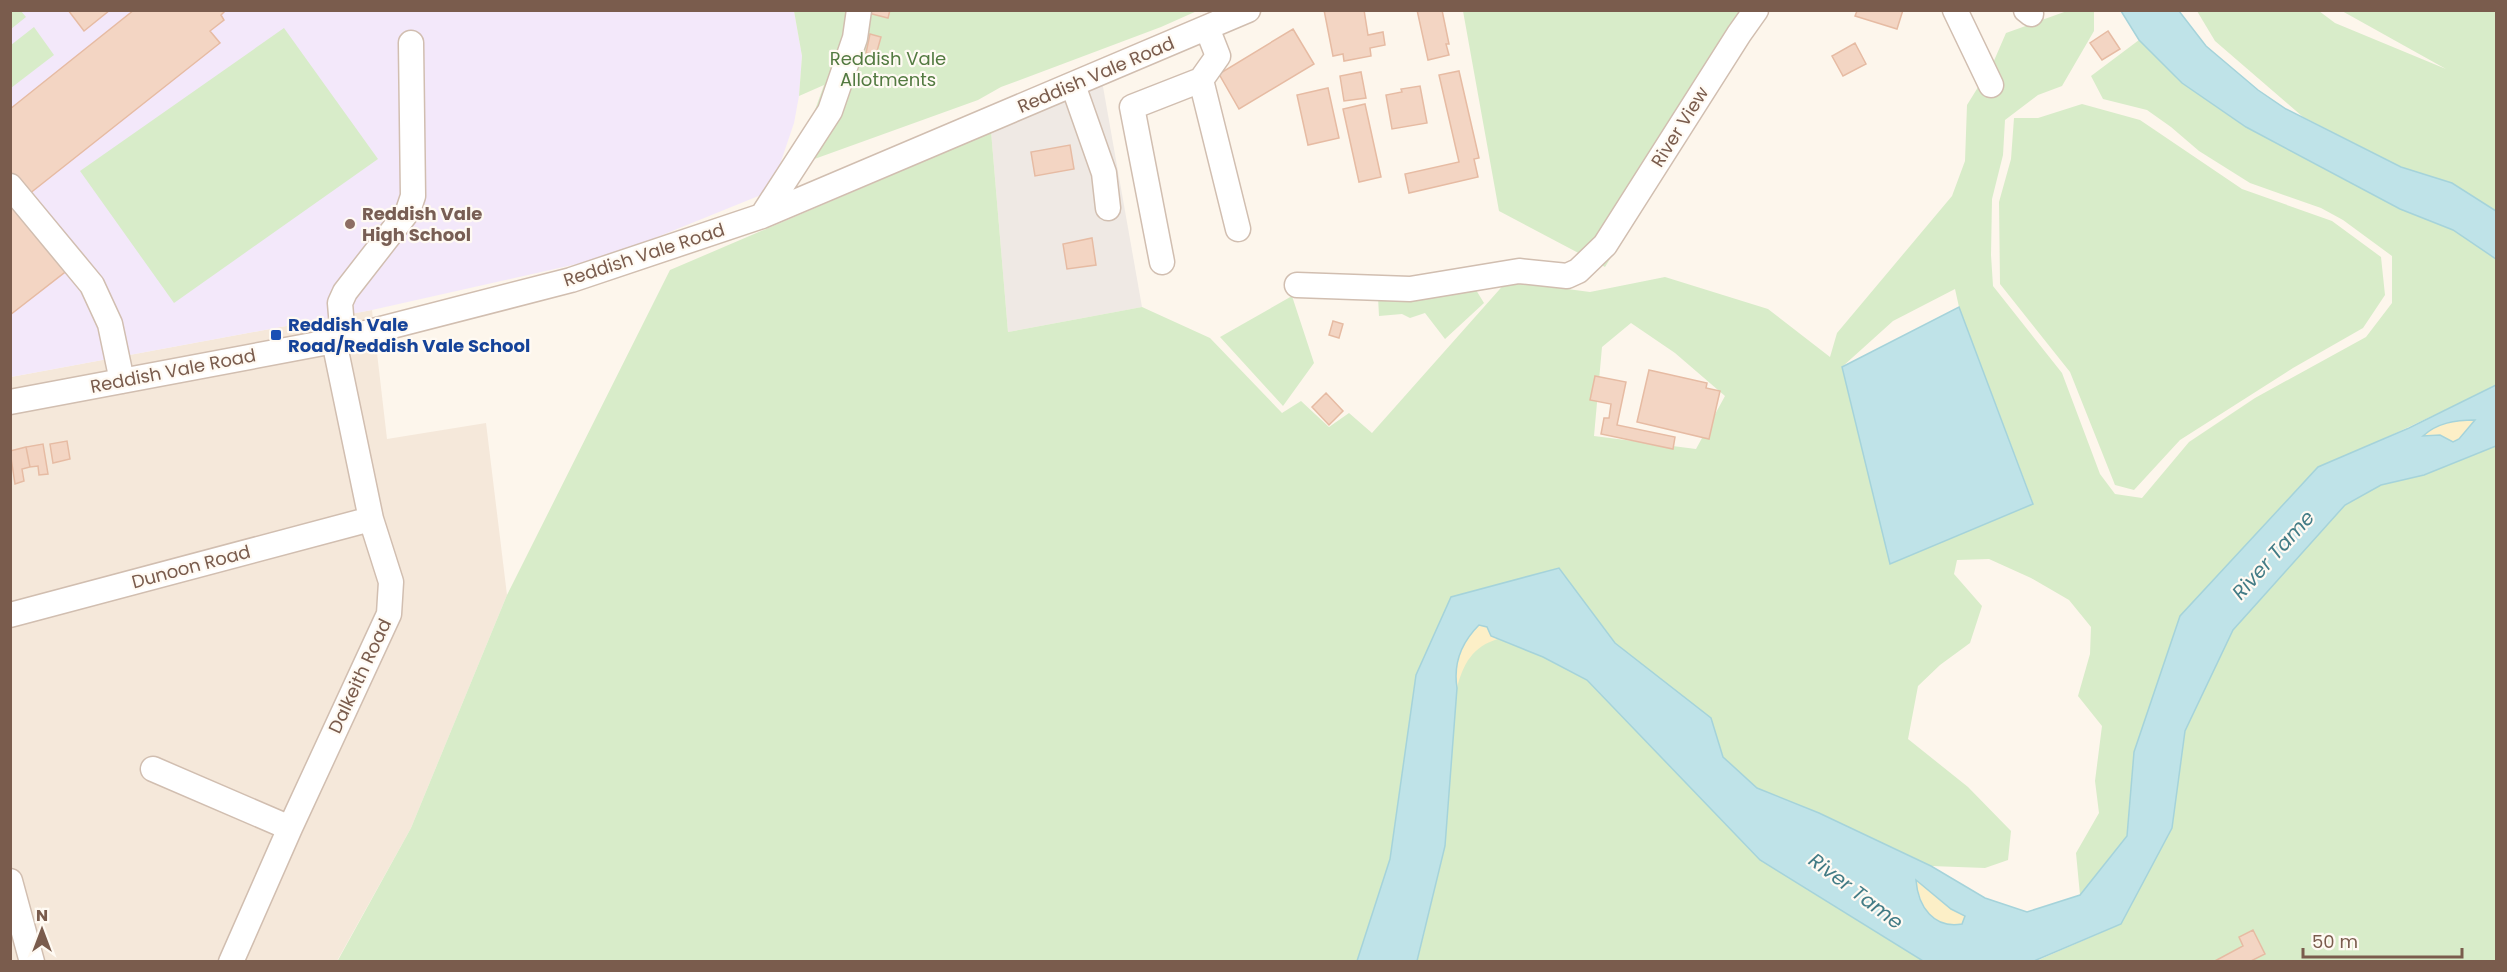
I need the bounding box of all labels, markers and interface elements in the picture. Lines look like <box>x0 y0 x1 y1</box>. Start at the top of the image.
street label: Reddish Vale Road <box>1014 30 1178 119</box>
park label: Reddish Vale Allotments <box>830 46 946 92</box>
street label: River View <box>1645 81 1714 172</box>
place label: Reddish Vale High School <box>362 201 482 247</box>
marker: Reddish Vale High School <box>343 217 357 231</box>
street label: Reddish Vale Road <box>560 217 728 292</box>
place label: Reddish Vale Road/Reddish Vale School <box>288 312 530 358</box>
marker: Reddish Vale Road/Reddish Vale School <box>269 328 283 342</box>
street label: Reddish Vale Road <box>88 342 258 399</box>
water label: River Tame <box>2225 504 2321 606</box>
street label: Dunoon Road <box>129 539 253 594</box>
street label: Dalkeith Road <box>322 614 397 737</box>
water label: River Tame <box>1803 846 1909 936</box>
north arrow <box>12 900 72 960</box>
text: N <box>36 904 48 927</box>
scale bar <box>2303 921 2462 959</box>
text: 50 m <box>2312 929 2358 954</box>

